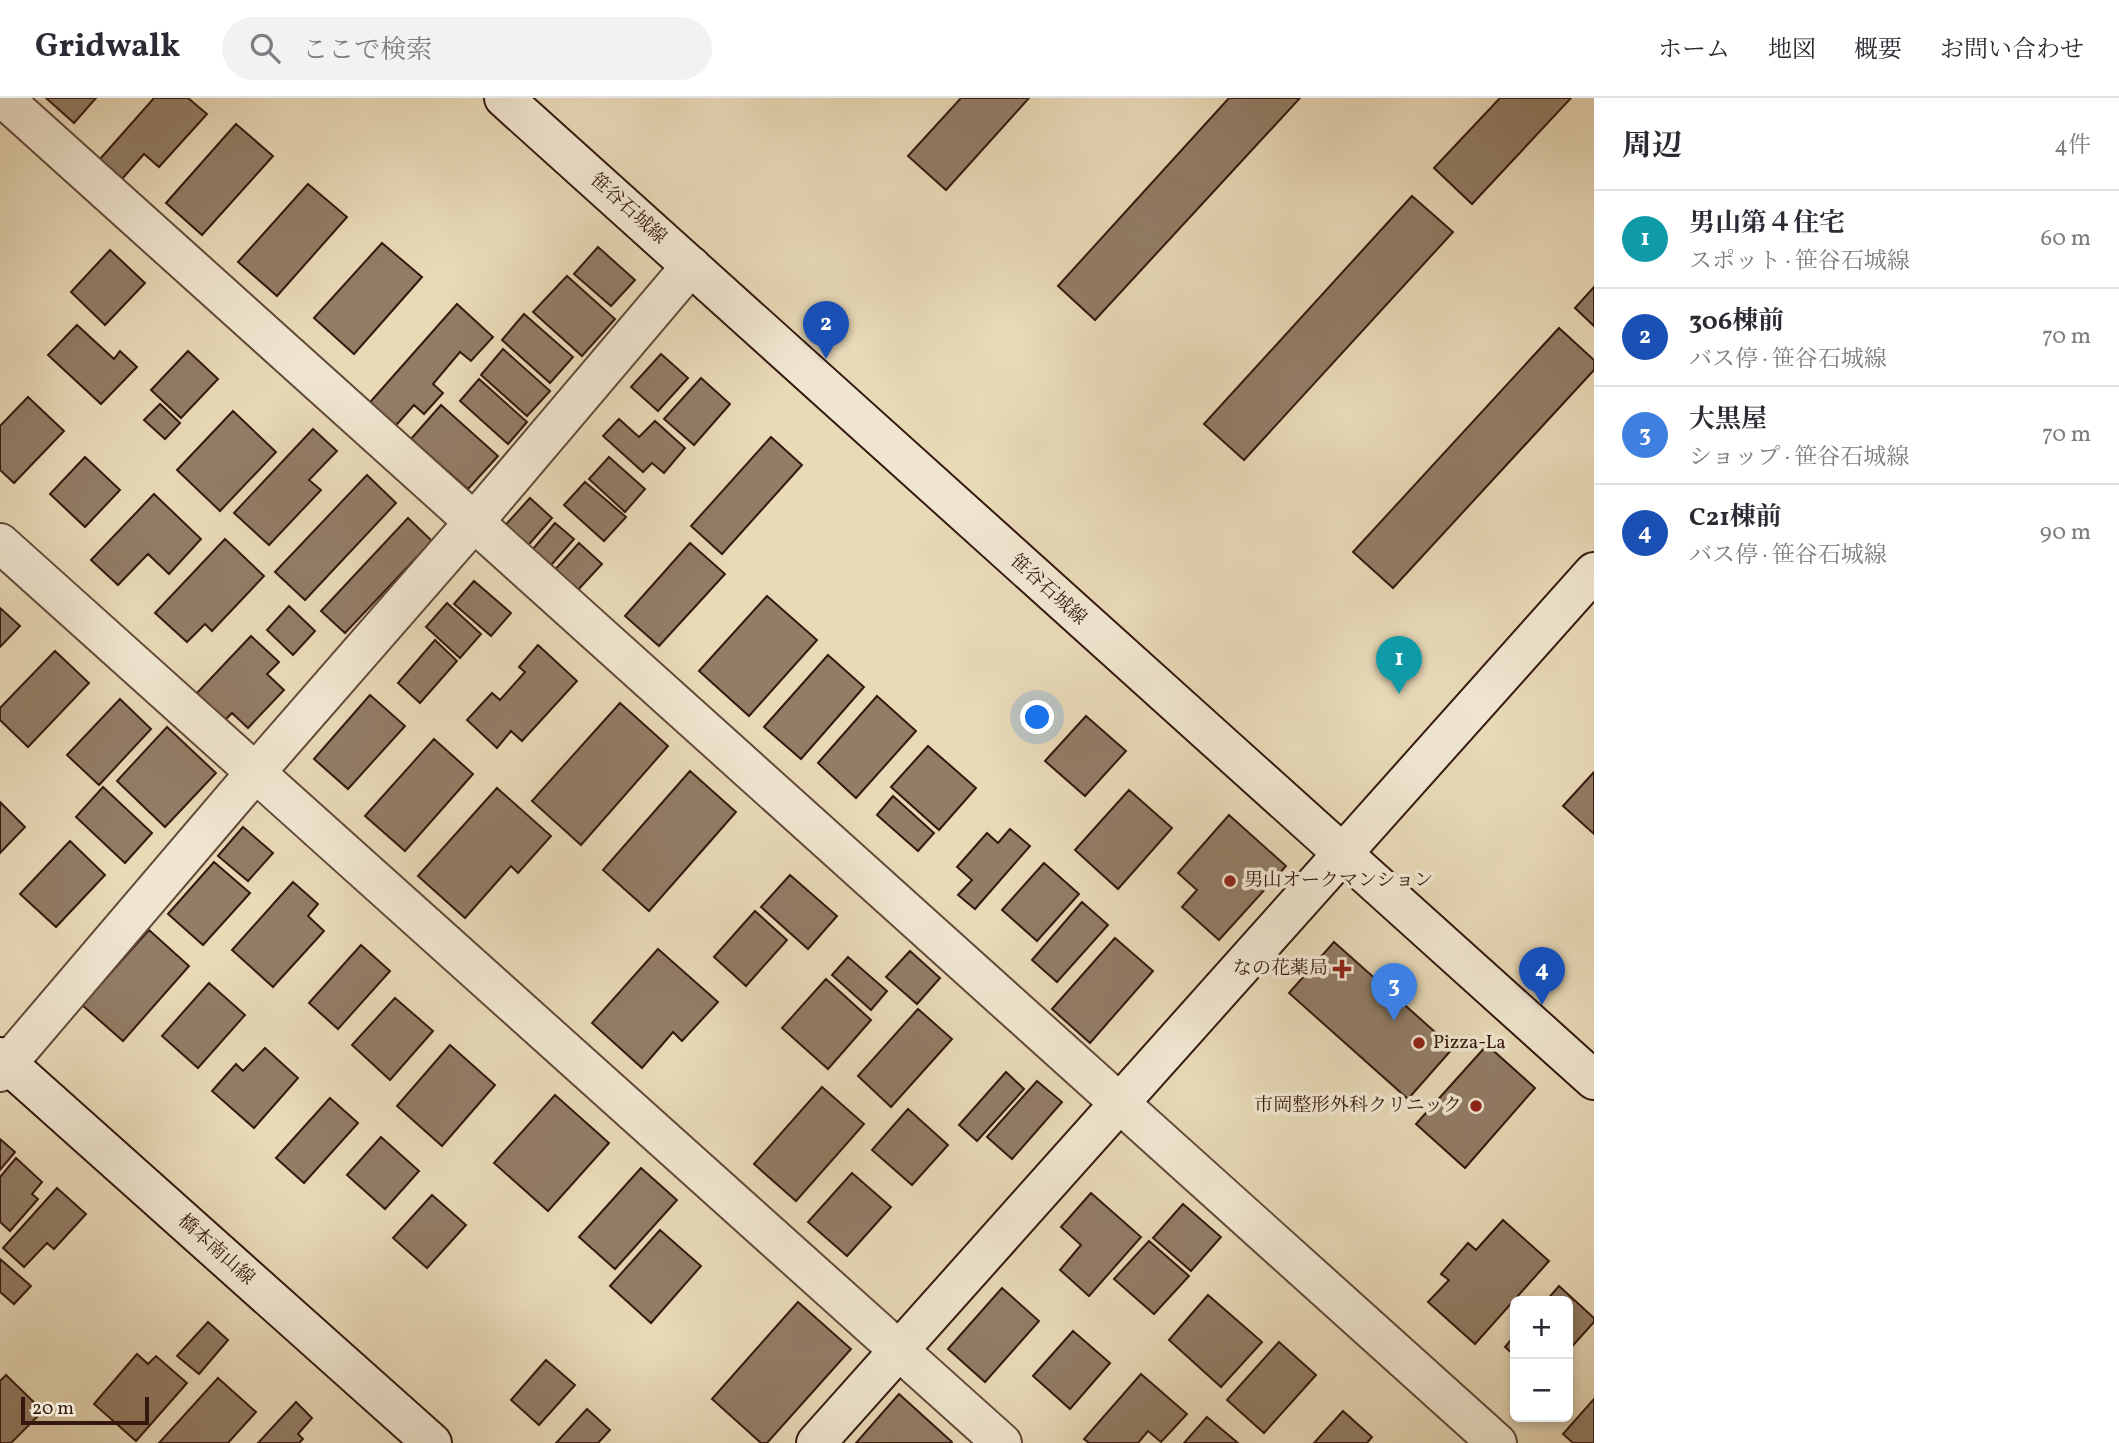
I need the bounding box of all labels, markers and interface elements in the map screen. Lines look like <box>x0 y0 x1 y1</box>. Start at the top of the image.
search box <box>222 17 712 80</box>
text: Gridwalk <box>35 25 180 71</box>
icon: search <box>246 29 284 67</box>
text: ここで検索 <box>302 33 432 69</box>
text: ホーム <box>1658 34 1730 68</box>
text: 地図 <box>1768 34 1816 68</box>
text: 概要 <box>1854 34 1902 68</box>
text: お問い合わせ <box>1940 34 2084 68</box>
text: 周辺 <box>1622 126 1682 168</box>
text: 4件 <box>2054 130 2091 162</box>
street label: 笹谷石城線 <box>584 168 672 250</box>
text: 男山第４住宅 <box>1689 206 1845 242</box>
text: 1 <box>1640 223 1650 255</box>
text: 60 m <box>2041 223 2091 255</box>
text: スポット · 笹谷石城線 <box>1689 246 1910 278</box>
pin: 2 <box>803 301 849 359</box>
text: 306棟前 <box>1689 304 1784 340</box>
text: 2 <box>1639 321 1651 353</box>
text: 70 m <box>2042 321 2091 353</box>
text: バス停 · 笹谷石城線 <box>1689 344 1887 376</box>
text: 大黒屋 <box>1689 402 1767 438</box>
text: 3 <box>1639 419 1651 451</box>
text: 70 m <box>2042 419 2091 451</box>
text: ショップ · 笹谷石城線 <box>1689 442 1909 474</box>
text: C21棟前 <box>1689 500 1782 536</box>
text: 4 <box>1638 517 1652 549</box>
text: 90 m <box>2040 517 2091 549</box>
text: バス停 · 笹谷石城線 <box>1689 540 1887 572</box>
street label: 笹谷石城線 <box>1004 549 1092 631</box>
pin: 1 <box>1376 636 1422 694</box>
your location <box>1020 700 1054 734</box>
place label: 男山オークマンション <box>1244 868 1433 894</box>
marker: 男山オークマンション <box>1222 873 1238 889</box>
pin: 4 <box>1519 947 1565 1005</box>
place label: なの花薬局 <box>1233 956 1328 982</box>
marker: なの花薬局 <box>1334 961 1350 977</box>
pin: 3 <box>1371 963 1417 1021</box>
place label: Pizza-La <box>1433 1030 1506 1056</box>
marker: Pizza-La <box>1411 1035 1427 1051</box>
place label: 市岡整形外科クリニック <box>1254 1093 1462 1119</box>
marker: 市岡整形外科クリニック <box>1468 1098 1484 1114</box>
street label: 橋本南山線 <box>172 1209 260 1291</box>
map controls <box>1510 1296 1573 1422</box>
button: + <box>1510 1296 1573 1359</box>
button: − <box>1510 1359 1573 1422</box>
scale bar <box>21 1394 149 1426</box>
text: 20 m <box>32 1396 74 1422</box>

